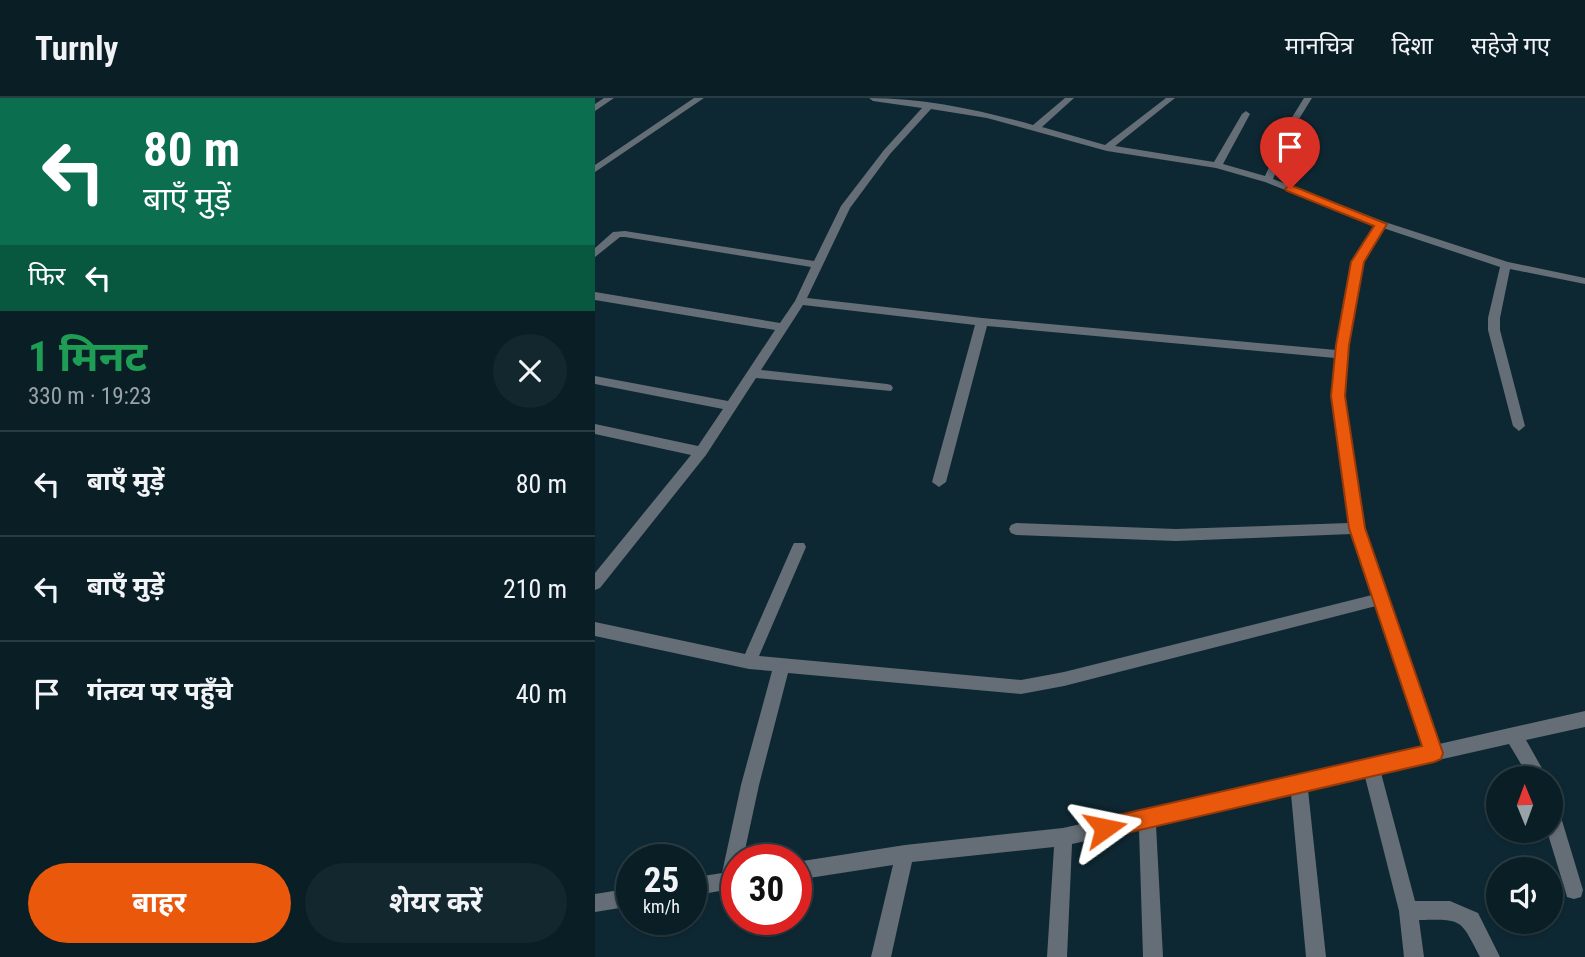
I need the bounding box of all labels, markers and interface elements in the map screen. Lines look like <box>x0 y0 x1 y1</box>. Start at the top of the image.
text: Turnly <box>35 29 118 68</box>
text: मानचित्र <box>1285 32 1353 60</box>
text: दिशा <box>1391 32 1433 60</box>
text: सहेजे गए <box>1471 32 1550 60</box>
pin <box>1260 117 1320 189</box>
text: 80 m <box>143 121 240 178</box>
icon: left <box>28 126 119 217</box>
icon: arrive <box>1271 128 1309 166</box>
text: बाएँ मुड़ें <box>143 180 231 218</box>
icon: left <box>79 259 117 297</box>
text: फिर <box>28 261 65 291</box>
text: 1 मिनट <box>28 332 147 381</box>
button: close <box>493 334 567 408</box>
text: 330 m · 19:23 <box>28 383 152 410</box>
icon: left <box>28 465 66 503</box>
text: बाएँ मुड़ें <box>87 466 164 496</box>
text: 80 m <box>516 469 567 499</box>
icon: left <box>28 570 66 608</box>
text: बाएँ मुड़ें <box>87 571 164 601</box>
text: 210 m <box>503 574 567 604</box>
icon: arrive <box>28 675 66 713</box>
text: गंतव्य पर पहुँचे <box>87 676 233 706</box>
text: 40 m <box>516 679 567 709</box>
north arrow <box>1486 766 1563 844</box>
map controls <box>1486 766 1563 934</box>
position arrow <box>1068 791 1142 865</box>
speed limit sign: 30 <box>721 844 812 935</box>
button: sound <box>1486 857 1563 934</box>
text: 25 <box>644 860 679 901</box>
button: बाहर <box>28 863 291 943</box>
button: शेयर करें <box>305 863 567 943</box>
text: km/h <box>643 896 680 917</box>

